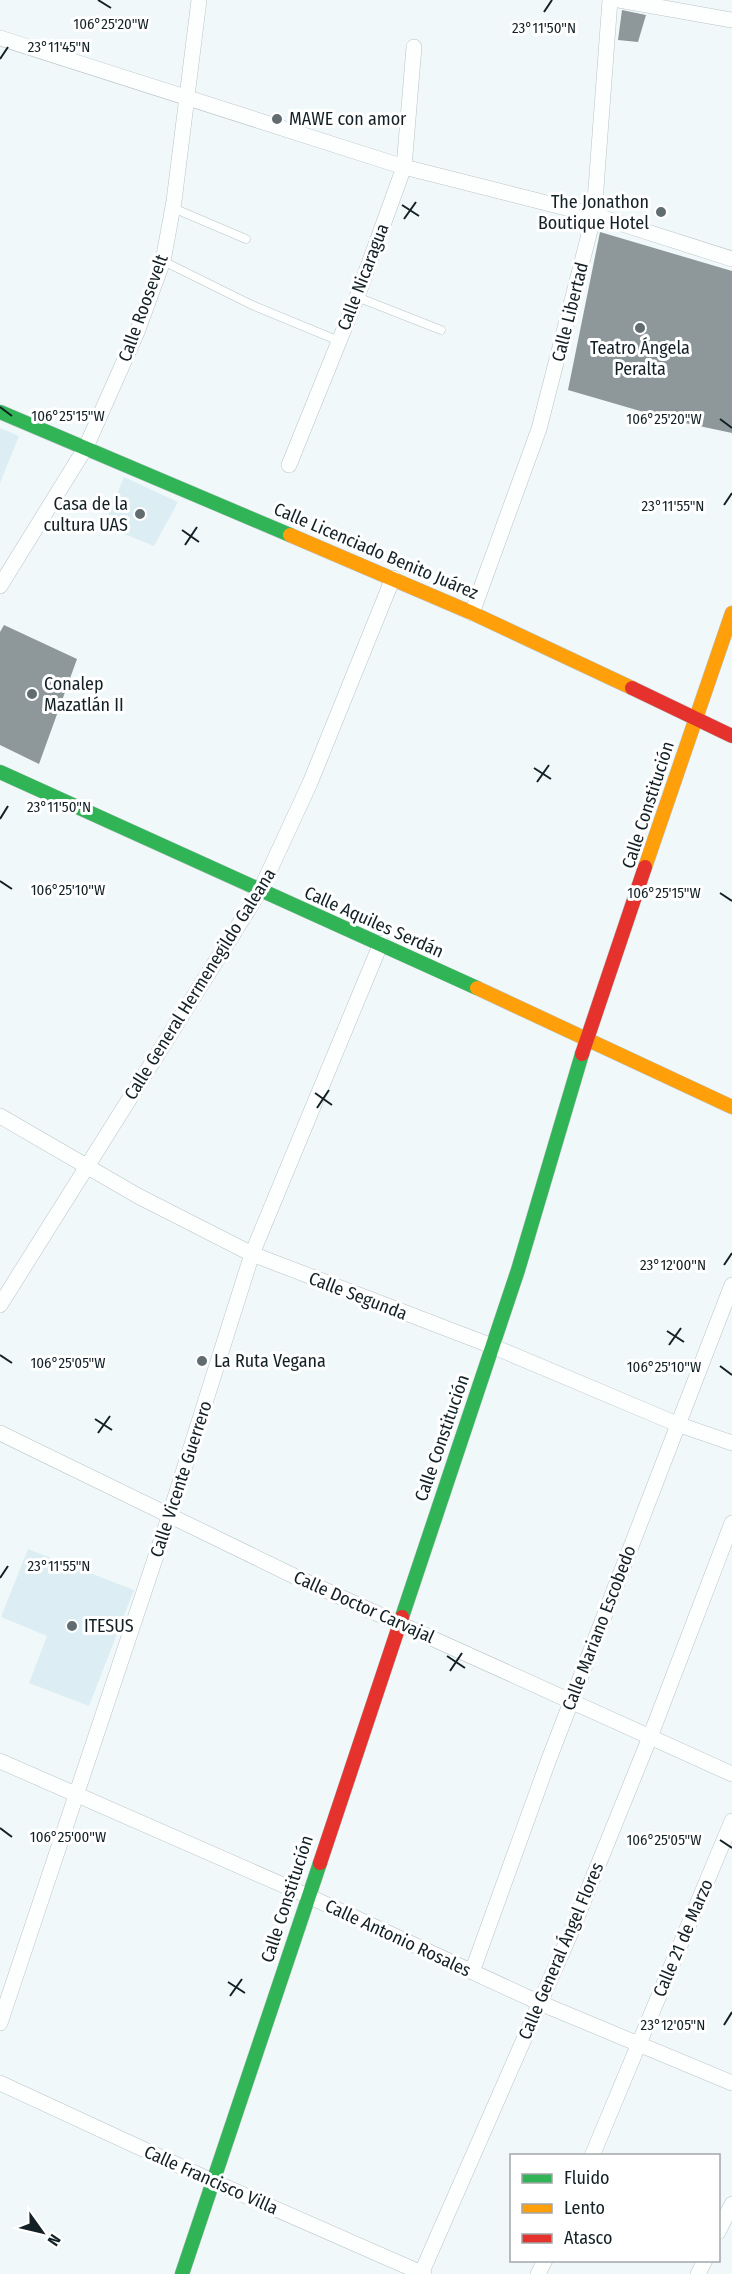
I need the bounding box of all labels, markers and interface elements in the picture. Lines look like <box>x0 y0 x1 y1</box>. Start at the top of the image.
text: 106°25'20"W <box>73 15 149 33</box>
text: 23°11'50"N <box>512 19 576 37</box>
text: 23°11'45"N <box>28 38 90 56</box>
place label: MAWE con amor <box>289 108 407 130</box>
marker: MAWE con amor <box>270 112 284 126</box>
place label: The Jonathon Boutique Hotel <box>538 191 649 234</box>
marker: The Jonathon Boutique Hotel <box>654 205 668 219</box>
street label: Calle Nicaragua <box>333 220 394 334</box>
street label: Calle Roosevelt <box>113 251 173 365</box>
street label: Calle Libertad <box>547 260 593 364</box>
marker: Teatro Ángela Peralta <box>633 321 647 335</box>
place label: Teatro Ángela Peralta <box>590 336 690 380</box>
text: 106°25'15"W <box>31 407 105 425</box>
text: 106°25'20"W <box>626 410 702 428</box>
place label: Casa de la cultura UAS <box>43 493 128 536</box>
text: 23°11'55"N <box>642 497 704 515</box>
street label: Calle Licenciado Benito Juárez <box>271 498 481 604</box>
marker: Casa de la cultura UAS <box>133 507 147 521</box>
place label: Conalep Mazatlán II <box>44 673 124 716</box>
marker: Conalep Mazatlán II <box>25 687 39 701</box>
street label: Calle Constitución <box>617 739 679 871</box>
text: 23°11'50"N <box>27 798 91 816</box>
street label: Calle General Hermenegildo Galeana <box>119 864 281 1104</box>
text: 106°25'10"W <box>31 881 105 899</box>
street label: Calle Aquiles Serdán <box>301 881 447 963</box>
text: 106°25'15"W <box>627 884 701 902</box>
text: 23°12'00"N <box>640 1256 706 1274</box>
street label: Calle Segunda <box>306 1267 410 1325</box>
place label: La Ruta Vegana <box>214 1350 326 1372</box>
text: 106°25'05"W <box>30 1354 106 1372</box>
marker: La Ruta Vegana <box>195 1354 209 1368</box>
text: 106°25'10"W <box>627 1358 701 1376</box>
street label: Calle Constitución <box>410 1372 474 1504</box>
street label: Calle Vicente Guerrero <box>145 1398 217 1560</box>
street label: Calle Mariano Escobedo <box>557 1542 641 1714</box>
text: 23°11'55"N <box>28 1557 90 1575</box>
street label: Calle Doctor Carvajal <box>290 1566 438 1648</box>
place label: ITESUS <box>84 1615 134 1637</box>
marker: ITESUS <box>65 1619 79 1633</box>
text: 106°25'00"W <box>30 1828 106 1846</box>
text: 106°25'05"W <box>626 1831 702 1849</box>
street label: Calle Constitución <box>256 1833 318 1965</box>
street label: Calle General Ángel Flores <box>513 1858 608 2043</box>
street label: Calle 21 de Marzo <box>648 1876 718 2000</box>
street label: Calle Antonio Rosales <box>322 1895 475 1982</box>
text: 23°12'05"N <box>641 2016 705 2034</box>
street label: Calle Francisco Villa <box>141 2141 282 2219</box>
legend <box>510 2154 720 2262</box>
text: Fluido <box>564 2167 610 2189</box>
text: Lento <box>564 2197 605 2219</box>
north arrow <box>12 2202 72 2262</box>
text: Atasco <box>564 2227 612 2249</box>
text: N <box>43 2231 65 2249</box>

